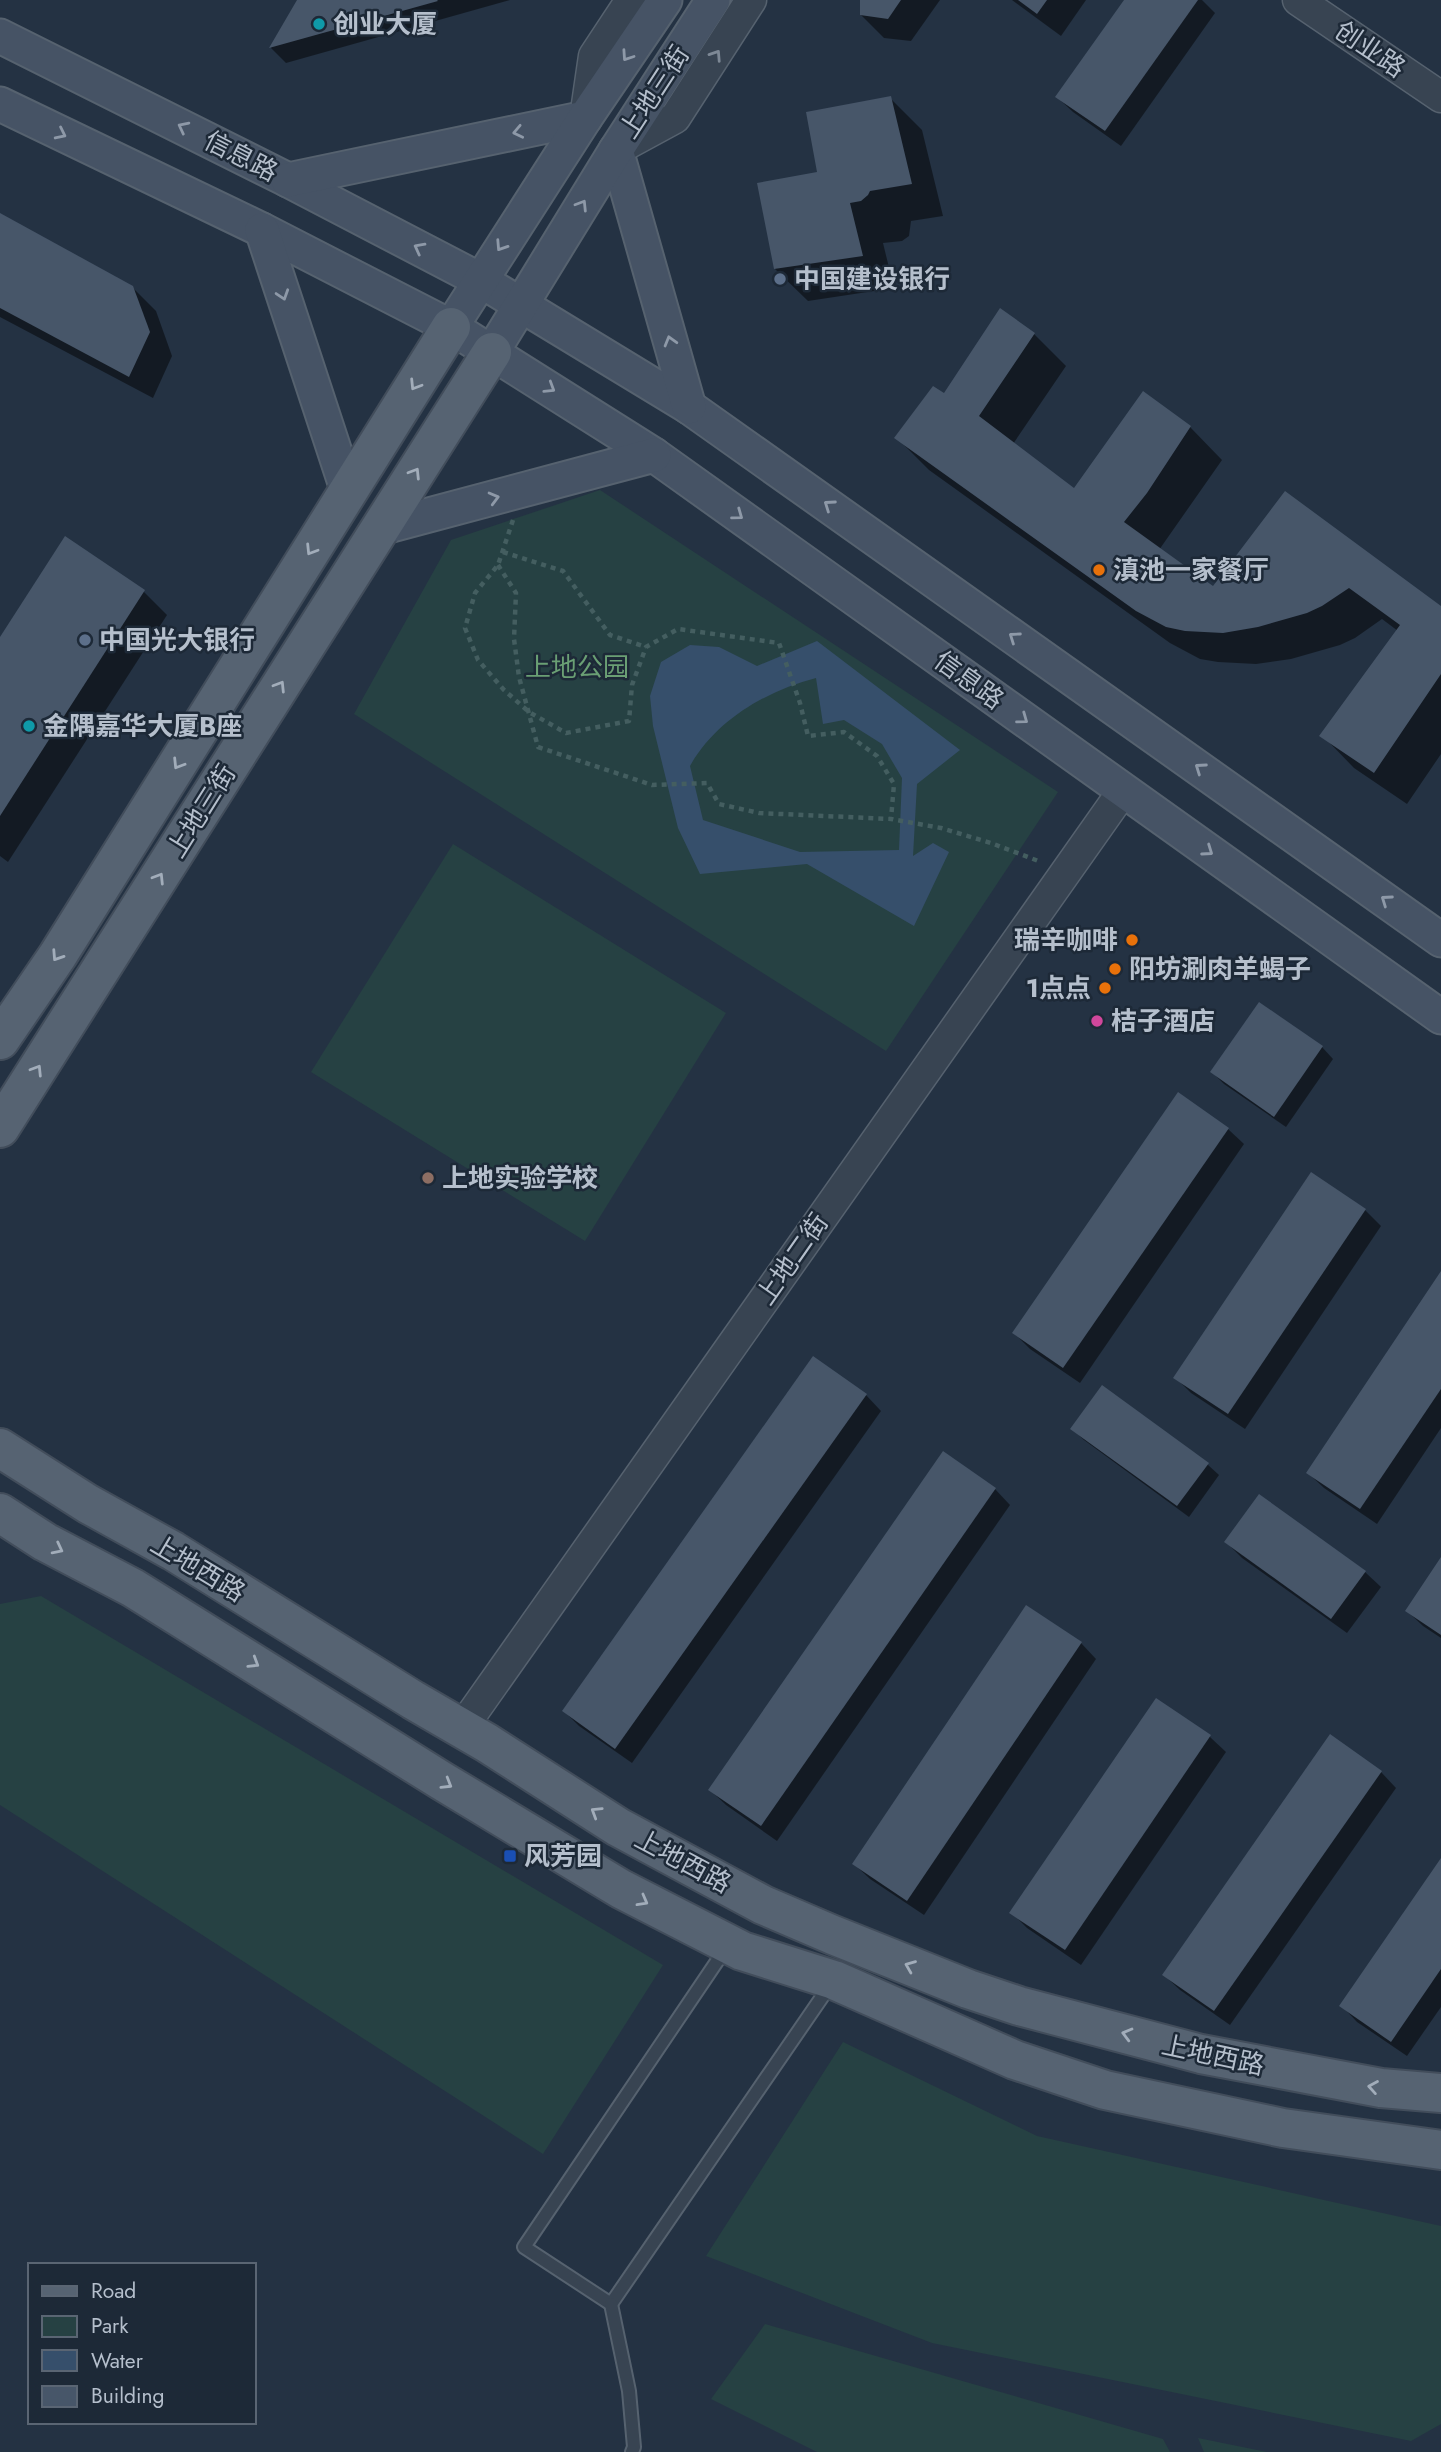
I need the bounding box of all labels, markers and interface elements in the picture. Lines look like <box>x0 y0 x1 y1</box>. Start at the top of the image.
place label: 创业大厦 <box>333 5 437 43</box>
street label: 创业路 <box>1327 11 1413 87</box>
marker: 创业大厦 <box>311 16 327 32</box>
street label: 上地三街 <box>610 38 698 146</box>
one-way arrow <box>623 48 635 61</box>
one-way arrow <box>707 50 720 63</box>
street label: 信息路 <box>198 121 284 191</box>
one-way arrow <box>178 122 190 136</box>
one-way arrow <box>512 123 524 138</box>
one-way arrow <box>54 125 67 139</box>
one-way arrow <box>574 199 587 212</box>
one-way arrow <box>497 238 510 251</box>
one-way arrow <box>414 243 426 257</box>
place label: 中国建设银行 <box>794 260 950 298</box>
marker: 中国建设银行 <box>772 271 788 287</box>
one-way arrow <box>275 288 289 301</box>
one-way arrow <box>664 335 679 347</box>
one-way arrow <box>410 377 423 390</box>
one-way arrow <box>542 380 555 393</box>
one-way arrow <box>407 468 420 481</box>
one-way arrow <box>488 491 500 506</box>
one-way arrow <box>824 501 837 513</box>
one-way arrow <box>730 507 743 519</box>
one-way arrow <box>307 542 320 555</box>
place label: 滇池一家餐厅 <box>1113 551 1269 589</box>
marker: 滇池一家餐厅 <box>1091 562 1107 578</box>
place label: 中国光大银行 <box>99 621 255 659</box>
marker: 中国光大银行 <box>77 632 93 648</box>
one-way arrow <box>1009 633 1022 645</box>
street label: 信息路 <box>926 642 1012 718</box>
park label: 上地公园 <box>525 648 629 686</box>
one-way arrow <box>272 681 285 694</box>
place label: 金隅嘉华大厦B座 <box>43 707 242 745</box>
one-way arrow <box>1015 711 1028 723</box>
marker: 金隅嘉华大厦B座 <box>21 718 37 734</box>
one-way arrow <box>173 756 186 769</box>
street label: 上地三街 <box>157 757 245 865</box>
one-way arrow <box>1195 764 1208 776</box>
one-way arrow <box>1200 843 1213 855</box>
one-way arrow <box>150 873 163 886</box>
one-way arrow <box>1381 896 1394 908</box>
place label: 瑞辛咖啡 <box>1014 921 1118 959</box>
marker: 瑞辛咖啡 <box>1124 932 1140 948</box>
one-way arrow <box>52 949 65 962</box>
place label: 阳坊涮肉羊蝎子 <box>1129 950 1311 988</box>
marker: 阳坊涮肉羊蝎子 <box>1107 961 1123 977</box>
place label: 1点点 <box>1026 969 1091 1007</box>
marker: 1点点 <box>1097 980 1113 996</box>
place label: 桔子酒店 <box>1111 1002 1215 1040</box>
marker: 桔子酒店 <box>1089 1013 1105 1029</box>
one-way arrow <box>28 1065 41 1078</box>
place label: 上地实验学校 <box>442 1159 598 1197</box>
marker: 上地实验学校 <box>420 1170 436 1186</box>
street label: 上地二街 <box>747 1205 837 1313</box>
street label: 上地西路 <box>144 1525 252 1611</box>
one-way arrow <box>51 1540 63 1554</box>
one-way arrow <box>247 1655 260 1668</box>
one-way arrow <box>440 1775 453 1788</box>
one-way arrow <box>591 1808 604 1821</box>
street label: 上地西路 <box>628 1820 738 1902</box>
place label: 风芳园 <box>524 1837 602 1875</box>
marker: 风芳园 <box>502 1848 518 1864</box>
one-way arrow <box>635 1892 648 1906</box>
one-way arrow <box>905 1960 917 1974</box>
street label: 上地西路 <box>1158 2026 1268 2084</box>
one-way arrow <box>1121 2028 1133 2042</box>
one-way arrow <box>1367 2080 1379 2095</box>
legend <box>28 2263 256 2424</box>
text: Road <box>91 2276 136 2306</box>
text: Park <box>91 2311 129 2341</box>
text: Water <box>91 2346 144 2376</box>
text: Building <box>91 2381 164 2411</box>

